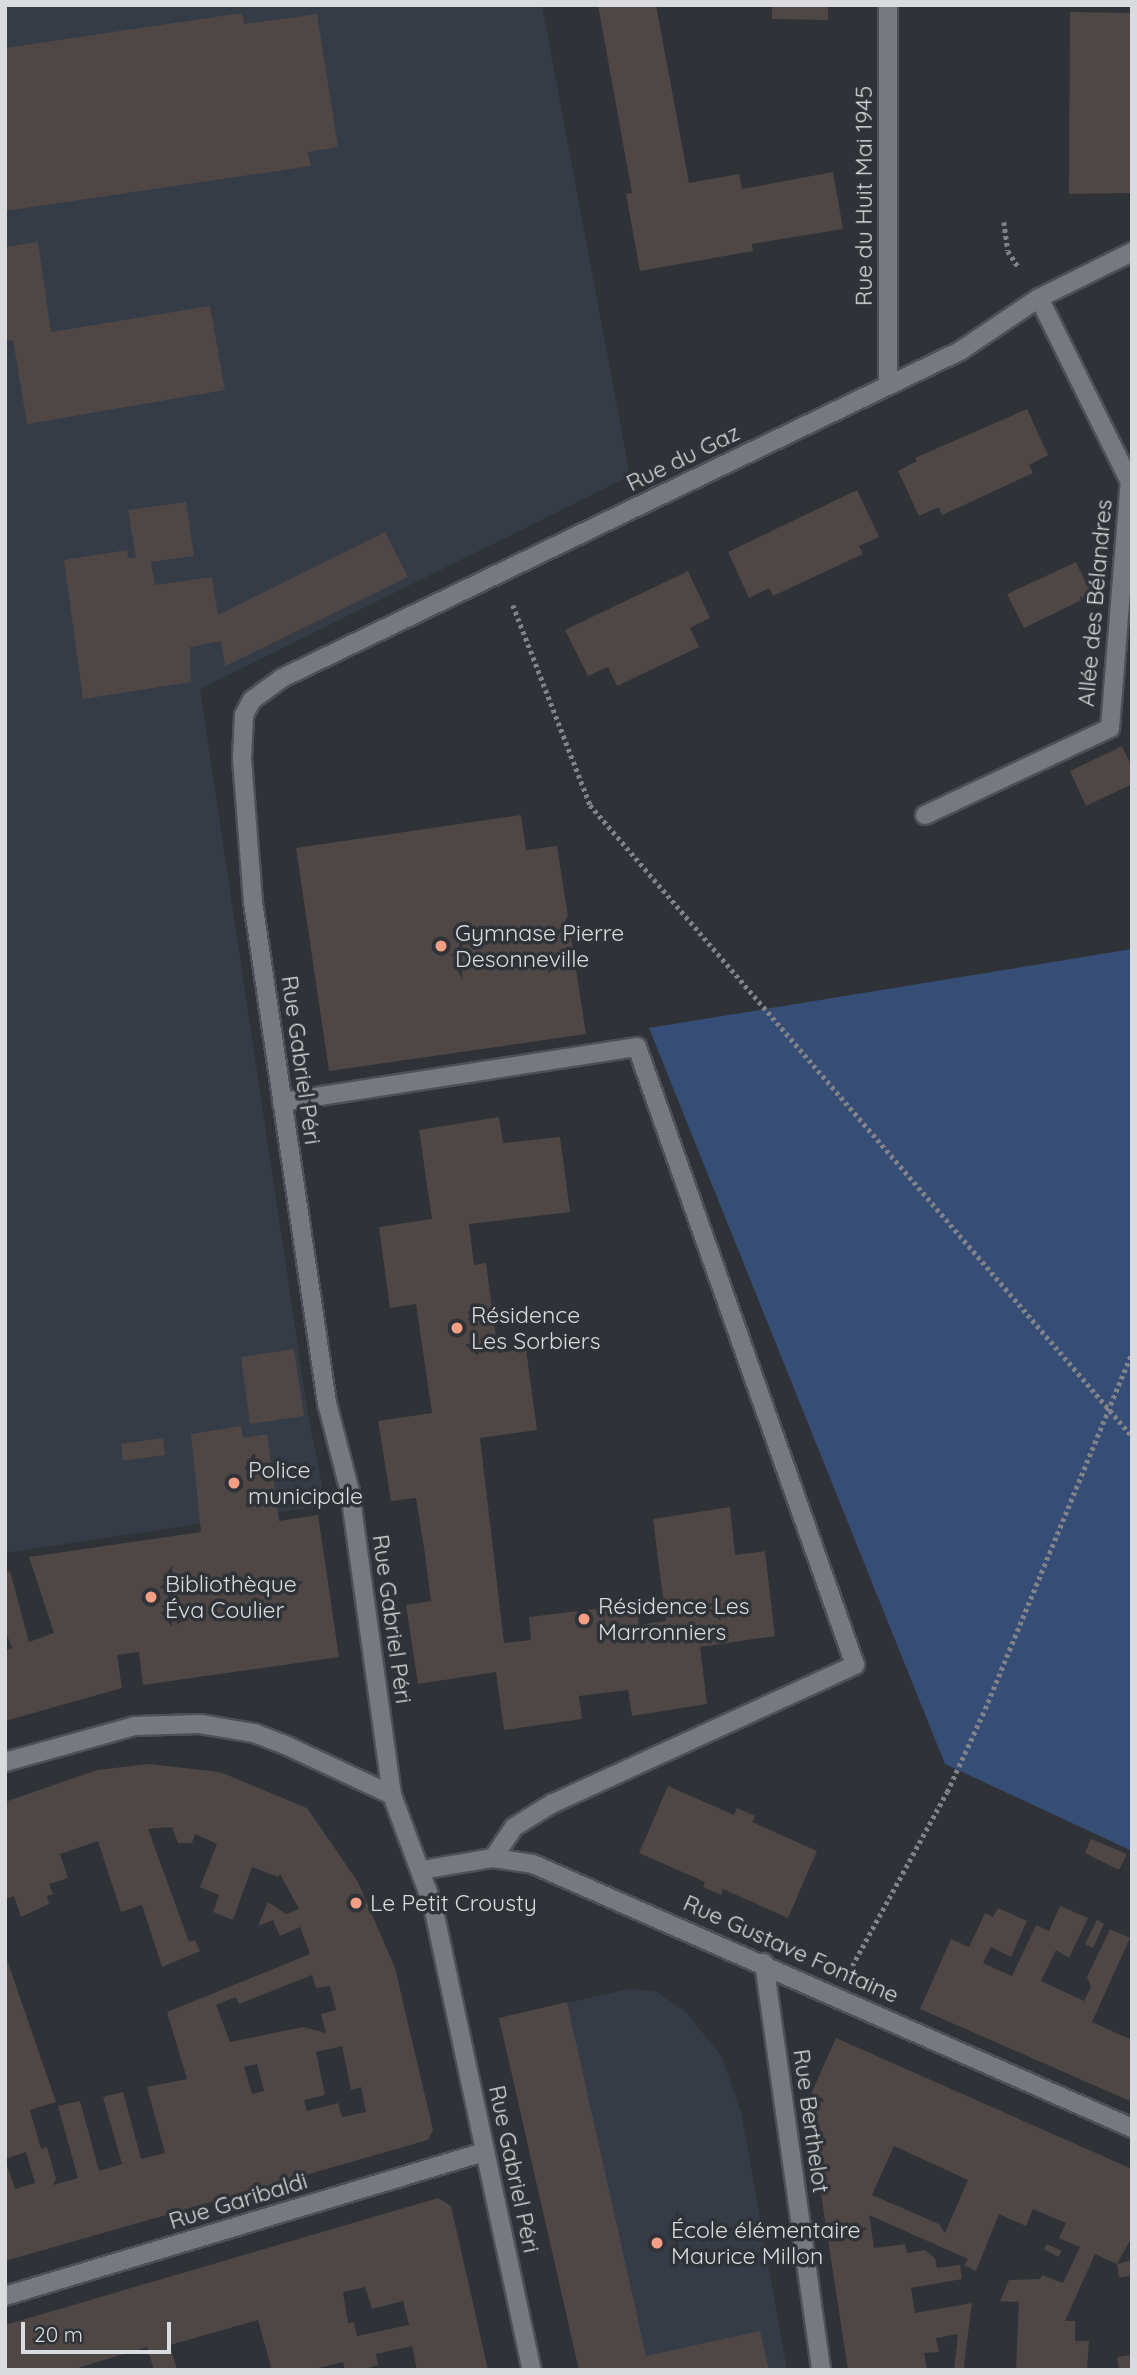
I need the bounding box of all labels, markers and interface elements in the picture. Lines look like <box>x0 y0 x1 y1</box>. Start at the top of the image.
street label: Rue du Huit Mai 1945 <box>850 86 878 306</box>
street label: Rue du Gaz <box>622 419 744 497</box>
street label: Allée des Bélandres <box>1072 498 1118 708</box>
place label: Gymnase Pierre Desonneville <box>455 919 624 973</box>
marker: Gymnase Pierre Desonneville <box>433 938 449 954</box>
street label: Rue Gabriel Péri <box>275 974 327 1146</box>
place label: Résidence Les Sorbiers <box>471 1301 600 1355</box>
marker: Résidence Les Sorbiers <box>449 1320 465 1336</box>
place label: Police municipale <box>248 1456 363 1510</box>
marker: Police municipale <box>226 1475 242 1491</box>
street label: Rue Gabriel Péri <box>366 1533 418 1705</box>
place label: Bibliothèque Éva Coulier <box>165 1570 297 1624</box>
marker: Bibliothèque Éva Coulier <box>143 1589 159 1605</box>
place label: Résidence Les Marronniers <box>598 1592 749 1646</box>
marker: Résidence Les Marronniers <box>576 1611 592 1627</box>
place label: Le Petit Crousty <box>370 1889 537 1917</box>
street label: Rue Gustave Fontaine <box>679 1889 903 2009</box>
marker: Le Petit Crousty <box>348 1895 364 1911</box>
street label: Rue Berthelot <box>787 2047 835 2195</box>
street label: Rue Gabriel Péri <box>483 2083 545 2255</box>
street label: Rue Garibaldi <box>165 2167 311 2235</box>
place label: École élémentaire Maurice Millon <box>671 2216 861 2270</box>
marker: École élémentaire Maurice Millon <box>649 2235 665 2251</box>
scale bar <box>24 2308 175 2352</box>
text: 20 m <box>34 2321 83 2347</box>

